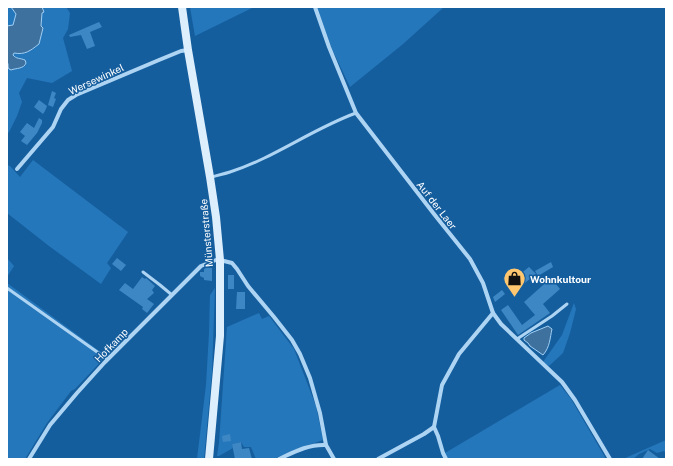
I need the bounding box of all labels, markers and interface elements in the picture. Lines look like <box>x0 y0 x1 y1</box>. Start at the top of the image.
street label: Wersewinkel <box>67 61 125 97</box>
street label: Auf der Laer <box>414 179 460 232</box>
street label: Münsterstraße <box>197 198 215 268</box>
shop icon: Wohnkultour <box>501 266 527 299</box>
place label: Wohnkultour <box>530 273 591 285</box>
street label: Hofkamp <box>92 325 130 364</box>

